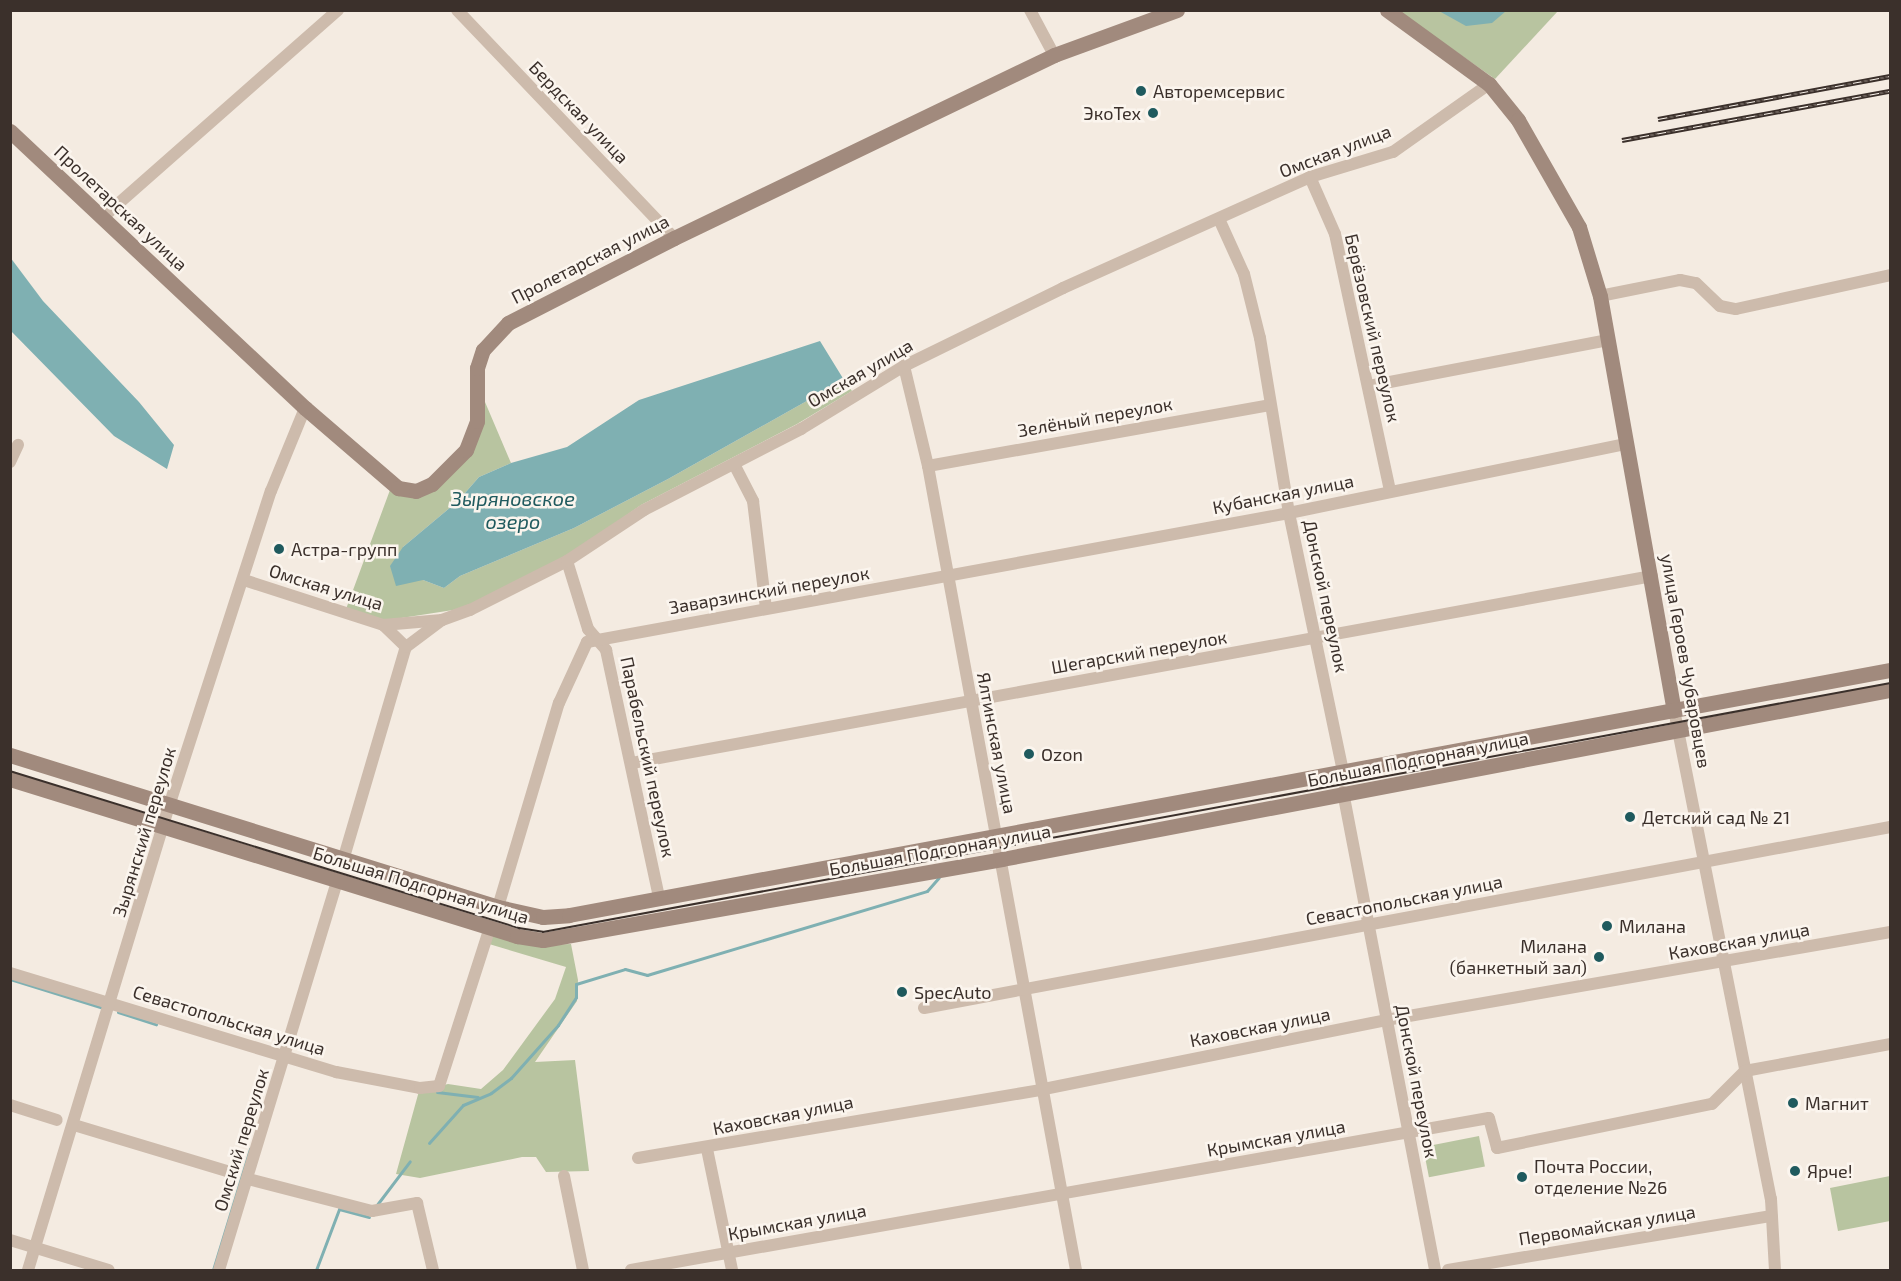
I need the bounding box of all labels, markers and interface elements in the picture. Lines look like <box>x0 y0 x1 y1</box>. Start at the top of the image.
street label: Бердская улица <box>525 56 633 168</box>
place label: Авторемсервис <box>1153 80 1285 102</box>
marker: Авторемсервис <box>1134 84 1148 98</box>
place label: ЭкоТех <box>1083 102 1141 124</box>
marker: ЭкоТех <box>1146 106 1160 120</box>
street label: Омская улица <box>1276 120 1394 182</box>
street label: Пролетарская улица <box>50 141 192 275</box>
street label: Пролетарская улица <box>508 210 672 308</box>
street label: Берёзовский переулок <box>1341 232 1405 424</box>
street label: Омская улица <box>804 334 916 412</box>
street label: Зелёный переулок <box>1016 393 1174 441</box>
street label: Кубанская улица <box>1211 470 1355 518</box>
water label: Зыряновское озеро <box>451 486 575 533</box>
street label: Донской переулок <box>1299 518 1353 674</box>
place label: Астра-групп <box>291 538 397 560</box>
marker: Астра-групп <box>272 542 286 556</box>
street label: улица Героев Чубаровцев <box>1657 552 1715 770</box>
street label: Омская улица <box>266 559 386 615</box>
street label: Заварзинский переулок <box>667 562 871 618</box>
street label: Шегарский переулок <box>1049 626 1229 678</box>
street label: Парабельский переулок <box>616 655 680 859</box>
street label: Ялтинская улица <box>973 671 1021 815</box>
street label: Большая Подгорная улица <box>1306 727 1530 791</box>
place label: Ozon <box>1041 743 1083 765</box>
street label: Зырянский переулок <box>108 744 180 920</box>
marker: Ozon <box>1022 747 1036 761</box>
place label: Детский сад № 21 <box>1642 806 1790 828</box>
marker: Детский сад № 21 <box>1623 810 1637 824</box>
street label: Большая Подгорная улица <box>828 820 1052 880</box>
street label: Большая Подгорная улица <box>310 842 532 928</box>
street label: Севастопольская улица <box>1304 870 1504 930</box>
place label: Милана <box>1619 915 1686 937</box>
street label: Каховская улица <box>1667 918 1811 964</box>
marker: Милана <box>1600 919 1614 933</box>
place label: Милана (банкетный зал) <box>1449 936 1587 978</box>
marker: Милана (банкетный зал) <box>1592 950 1606 964</box>
street label: Севастопольская улица <box>130 980 328 1060</box>
place label: SpecAuto <box>914 981 992 1003</box>
marker: SpecAuto <box>895 985 909 999</box>
street label: Донской переулок <box>1392 1002 1442 1160</box>
street label: Каховская улица <box>1188 1003 1332 1051</box>
street label: Омский переулок <box>209 1066 273 1214</box>
street label: Каховская улица <box>711 1091 855 1139</box>
place label: Магнит <box>1805 1092 1869 1114</box>
marker: Магнит <box>1786 1096 1800 1110</box>
street label: Крымская улица <box>1205 1115 1347 1161</box>
place label: Почта России, отделение №26 <box>1534 1156 1667 1198</box>
place label: Ярче! <box>1807 1160 1853 1182</box>
marker: Ярче! <box>1788 1164 1802 1178</box>
marker: Почта России, отделение №26 <box>1515 1170 1529 1184</box>
street label: Крымская улица <box>726 1199 868 1245</box>
street label: Первомайская улица <box>1517 1200 1697 1250</box>

